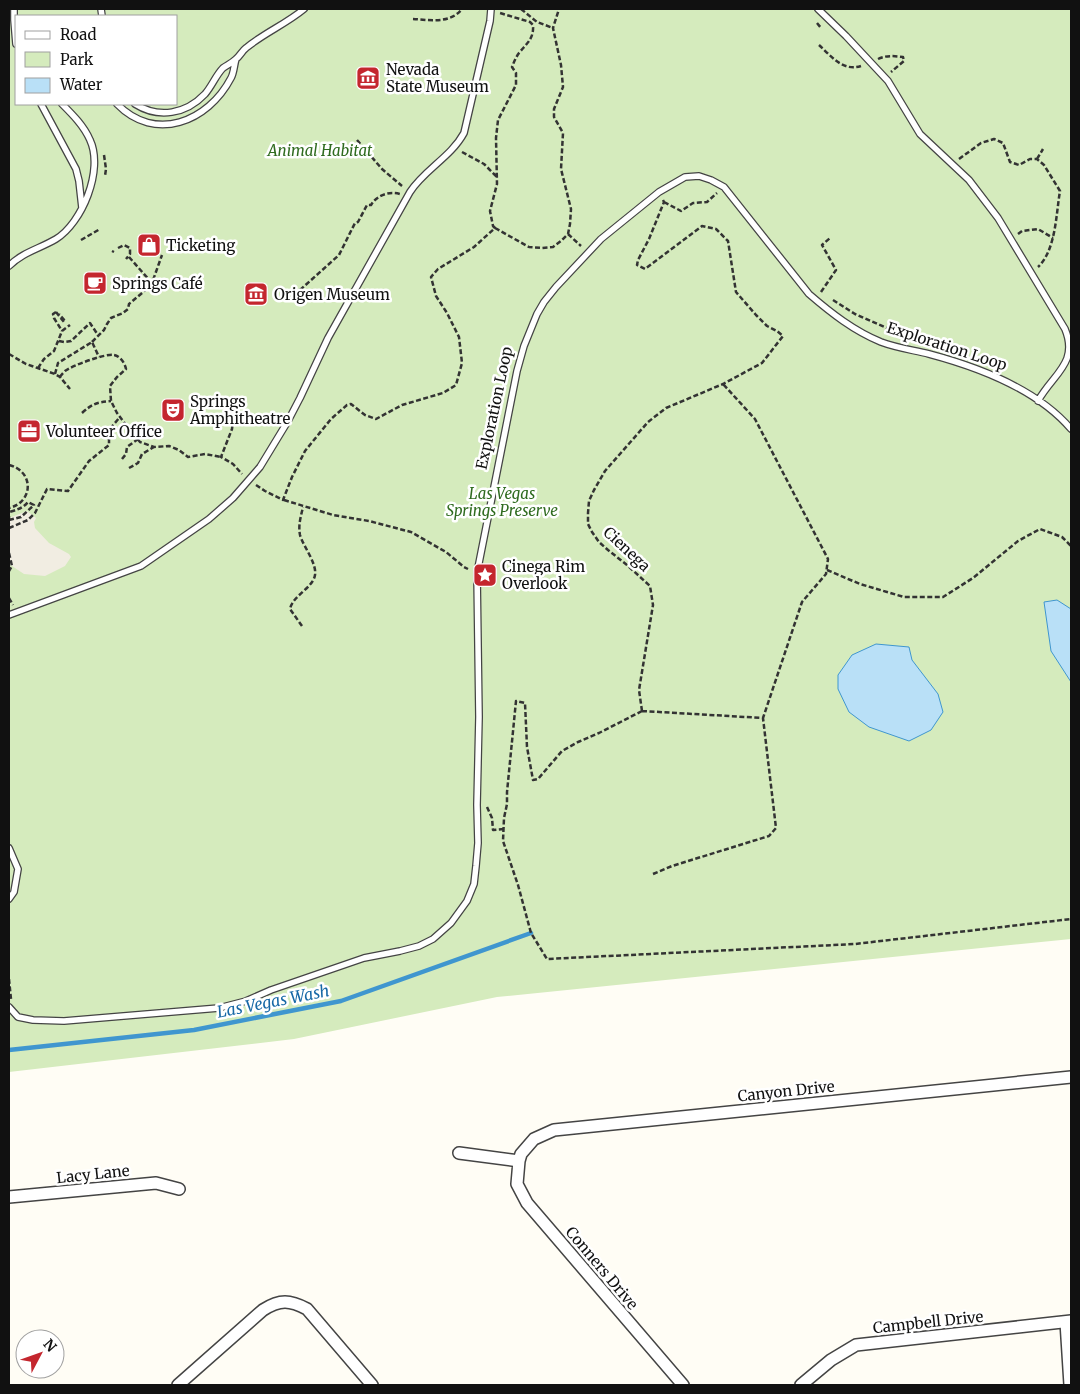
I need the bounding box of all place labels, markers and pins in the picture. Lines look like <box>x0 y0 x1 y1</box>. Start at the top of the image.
place label: Nevada State Museum <box>386 60 489 96</box>
museum icon: Nevada State Museum <box>355 65 381 91</box>
shop icon: Ticketing <box>136 232 162 258</box>
place label: Ticketing <box>166 236 235 255</box>
cafe icon: Springs Café <box>82 270 108 296</box>
place label: Springs Café <box>112 274 203 293</box>
museum icon: Origen Museum <box>243 281 269 307</box>
place label: Origen Museum <box>274 285 390 304</box>
place label: Springs Amphitheatre <box>189 392 291 428</box>
theatre icon: Springs Amphitheatre <box>160 397 186 423</box>
office icon: Volunteer Office <box>16 418 42 444</box>
place label: Volunteer Office <box>45 422 162 441</box>
place label: Cinega Rim Overlook <box>502 557 585 593</box>
place icon: Cinega Rim Overlook <box>472 562 498 588</box>

